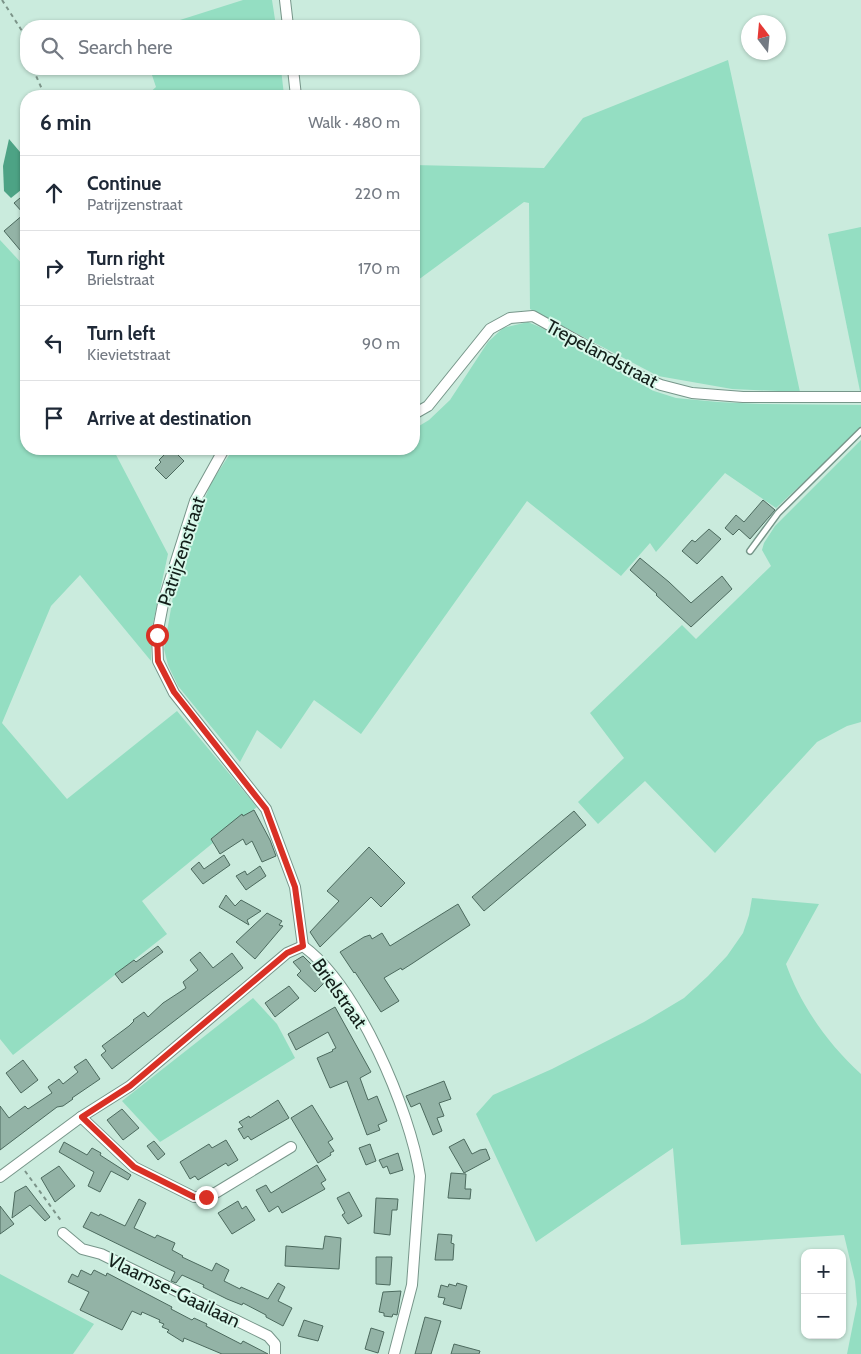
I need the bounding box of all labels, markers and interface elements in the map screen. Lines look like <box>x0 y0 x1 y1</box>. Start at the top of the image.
north arrow <box>741 15 786 60</box>
search box <box>20 20 420 75</box>
icon: search <box>38 34 66 62</box>
text: Search here <box>78 36 172 59</box>
text: 6 min <box>40 110 91 135</box>
text: Walk · 480 m <box>308 113 400 132</box>
text: Continue <box>87 172 161 195</box>
icon: ahead <box>40 179 68 207</box>
text: 220 m <box>354 184 400 203</box>
text: Patrijzenstraat <box>87 195 183 214</box>
text: Turn right <box>87 247 165 270</box>
icon: right <box>40 254 68 282</box>
text: 170 m <box>358 259 400 278</box>
text: Brielstraat <box>87 270 154 289</box>
street label: Trepelandstraat <box>542 314 662 393</box>
text: Turn left <box>87 322 155 345</box>
icon: left <box>40 329 68 357</box>
text: 90 m <box>362 334 400 353</box>
text: Kievietstraat <box>87 345 170 364</box>
icon: arrive <box>40 404 68 432</box>
text: Arrive at destination <box>87 407 251 430</box>
street label: Patrijzenstraat <box>153 493 210 609</box>
route start <box>146 624 169 647</box>
street label: Brielstraat <box>307 954 372 1033</box>
route end <box>195 1186 218 1209</box>
street label: Vlaamse-Gaailaan <box>104 1248 244 1333</box>
map controls <box>801 1249 846 1339</box>
button: + <box>801 1249 846 1294</box>
button: − <box>801 1294 846 1339</box>

